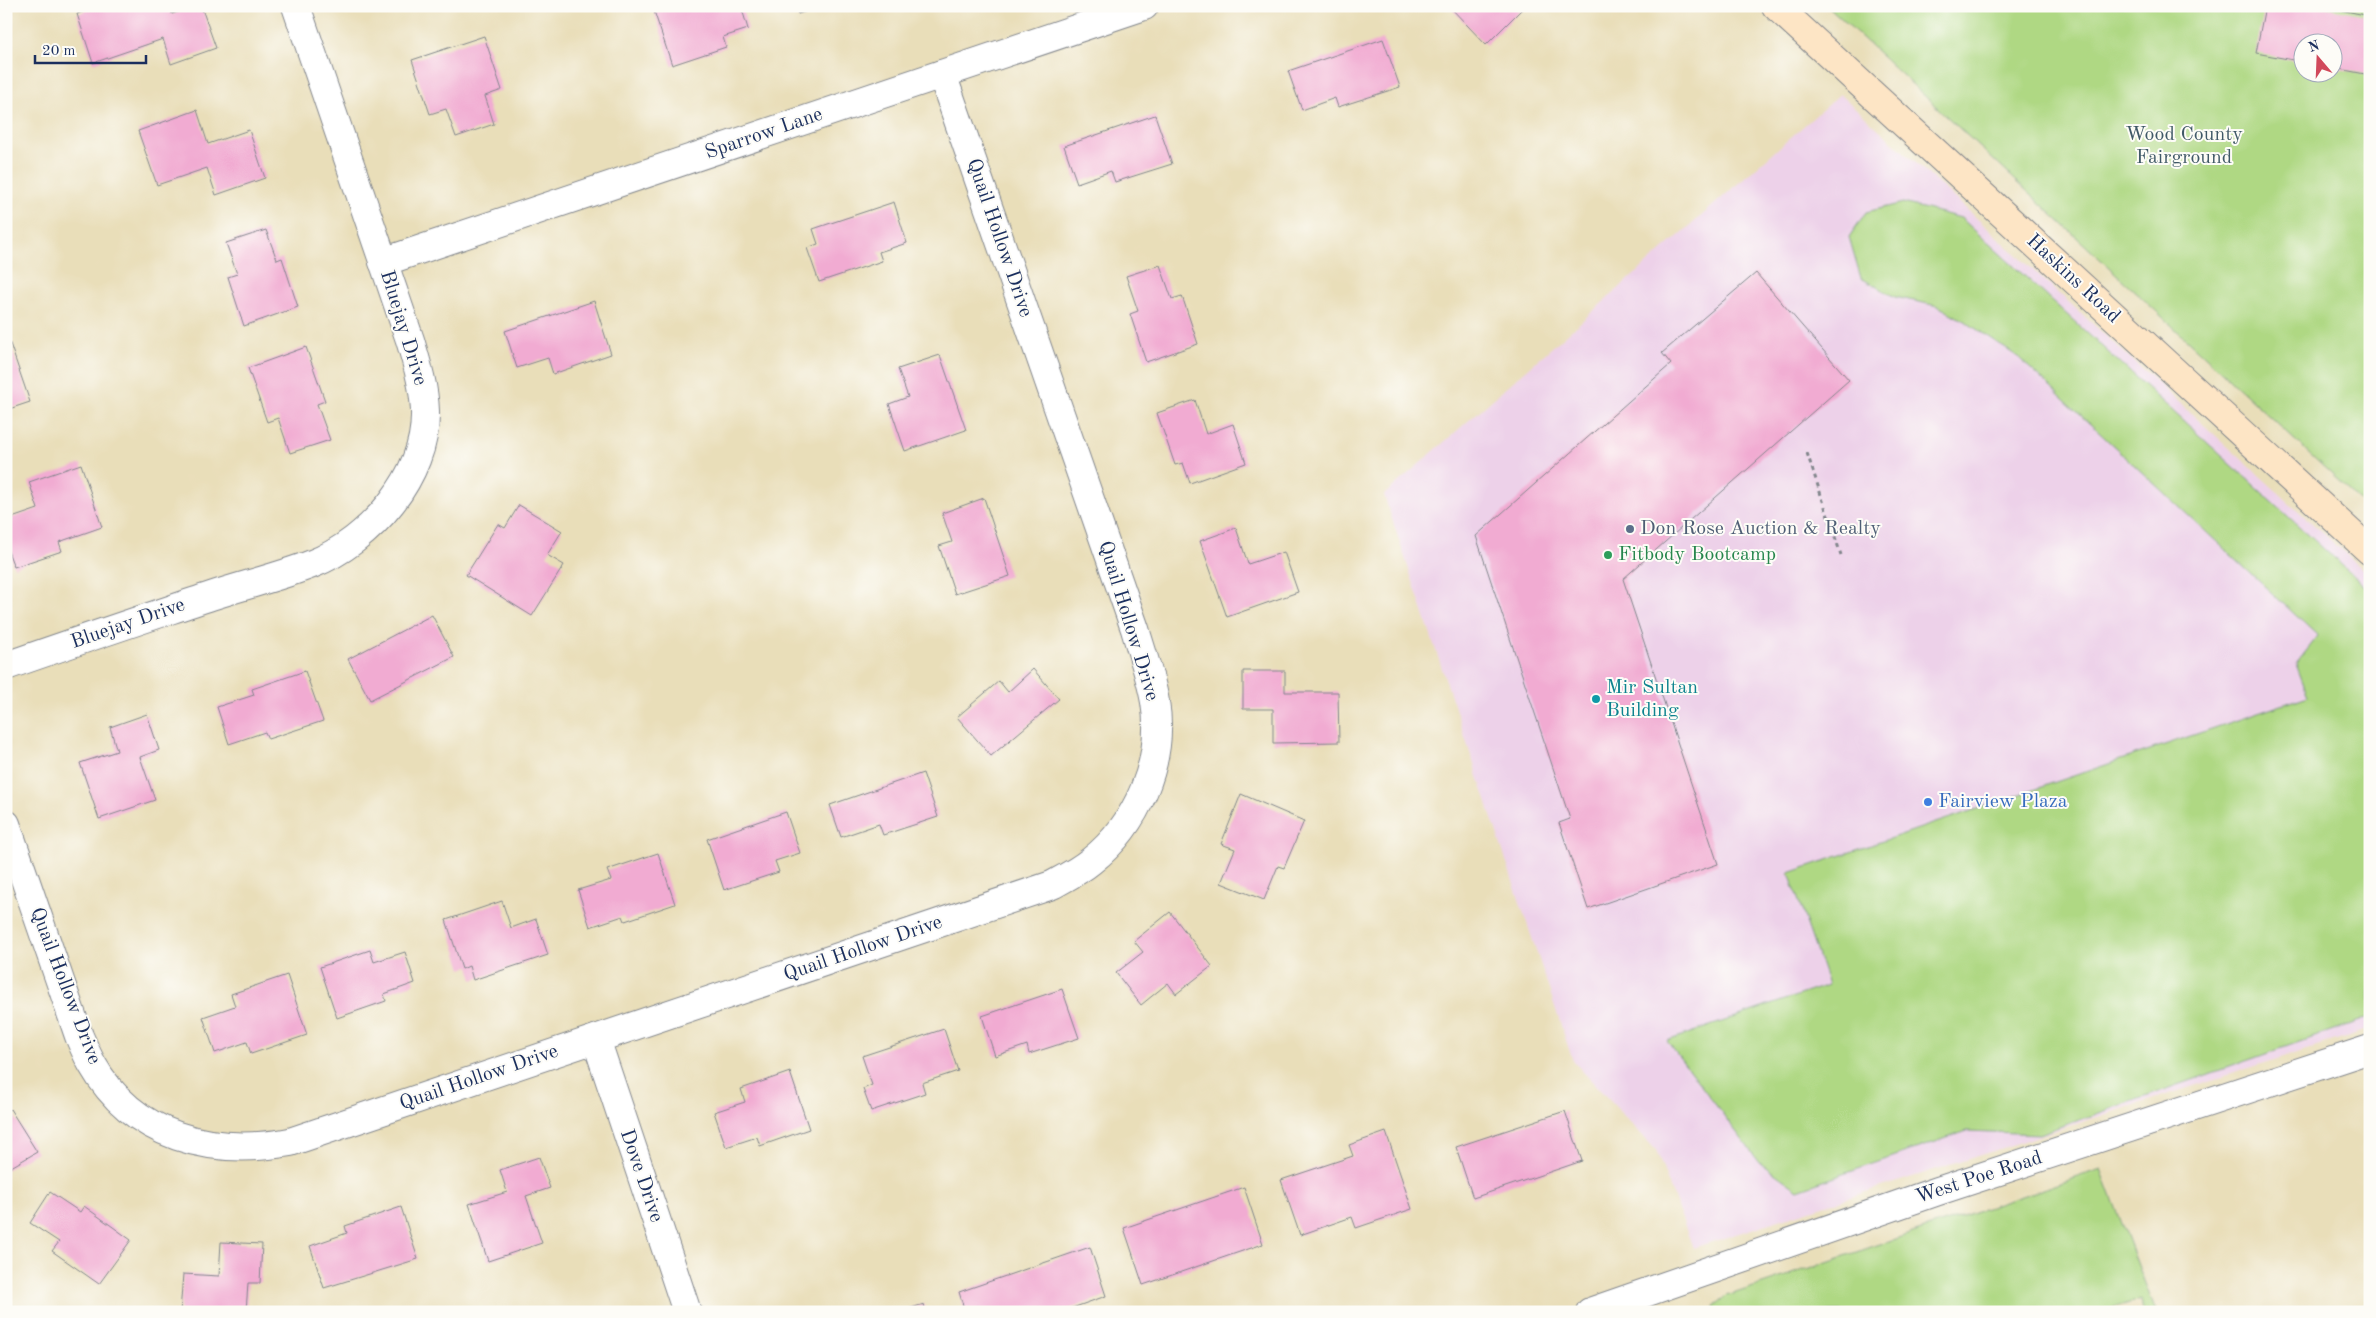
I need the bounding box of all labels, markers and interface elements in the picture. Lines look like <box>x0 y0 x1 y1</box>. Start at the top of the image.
scale bar <box>35 32 146 64</box>
north arrow <box>2294 32 2344 82</box>
text: N <box>2307 38 2322 55</box>
text: 20 m <box>42 44 76 59</box>
street label: Sparrow Lane <box>703 105 825 163</box>
park label: Wood County Fairground <box>2125 125 2243 168</box>
street label: Quail Hollow Drive <box>962 156 1036 320</box>
street label: Haskins Road <box>2022 231 2124 327</box>
street label: Bluejay Drive <box>376 268 430 388</box>
place label: Don Rose Auction & Realty <box>1640 519 1881 539</box>
marker: Don Rose Auction & Realty <box>1624 523 1636 535</box>
street label: Quail Hollow Drive <box>1094 539 1162 703</box>
place label: Fitbody Bootcamp <box>1618 545 1776 565</box>
marker: Fitbody Bootcamp <box>1602 549 1614 561</box>
street label: Bluejay Drive <box>68 595 188 653</box>
place label: Mir Sultan Building <box>1606 678 1698 721</box>
marker: Mir Sultan Building <box>1590 693 1602 705</box>
place label: Fairview Plaza <box>1938 792 2068 812</box>
marker: Fairview Plaza <box>1922 796 1934 808</box>
street label: Quail Hollow Drive <box>26 905 104 1067</box>
street label: Quail Hollow Drive <box>781 912 945 986</box>
street label: Quail Hollow Drive <box>397 1041 561 1115</box>
street label: Dove Drive <box>616 1127 666 1225</box>
street label: West Poe Road <box>1913 1148 2045 1208</box>

